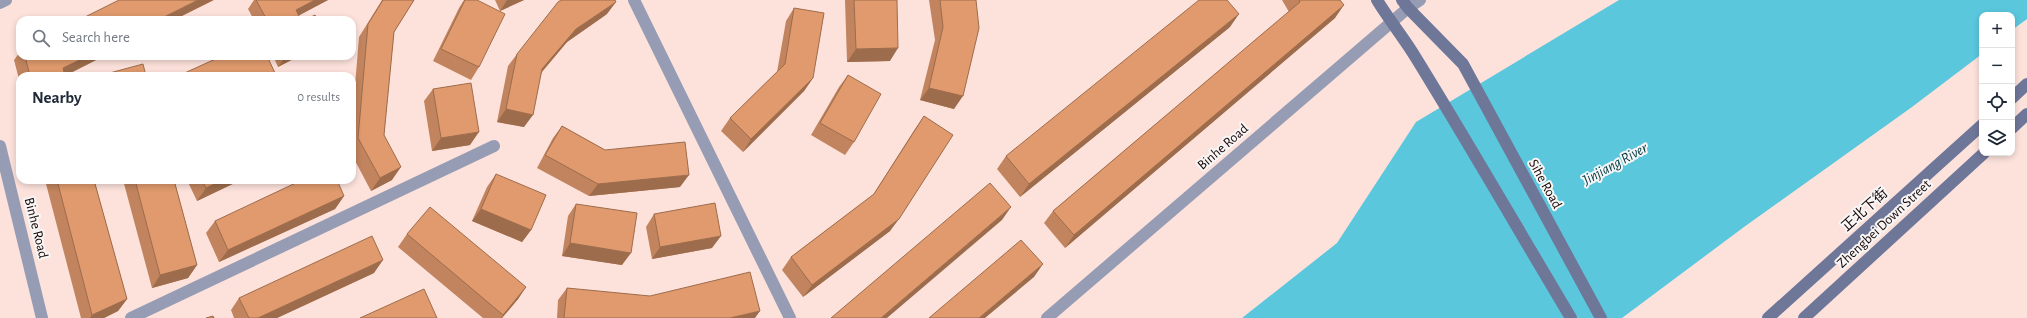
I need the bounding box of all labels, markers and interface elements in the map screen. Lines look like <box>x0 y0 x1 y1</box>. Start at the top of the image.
map controls <box>1979 12 2015 156</box>
button: + <box>1979 12 2015 48</box>
search box <box>16 16 356 60</box>
icon: search <box>30 27 52 49</box>
text: Search here <box>62 30 130 45</box>
button: − <box>1979 48 2015 84</box>
button: locate <box>1979 84 2015 120</box>
text: Nearby <box>32 89 82 106</box>
text: 0 results <box>297 91 340 104</box>
button: layers <box>1979 120 2015 156</box>
street label: Binhe Road <box>1195 121 1251 173</box>
water label: Jinjiang River <box>1579 140 1651 188</box>
street label: Sihe Road <box>1526 157 1564 211</box>
street label: Zhengbei Down Street <box>1835 177 1934 271</box>
street label: 正北下街 <box>1838 185 1890 234</box>
street label: Binhe Road <box>22 196 50 260</box>

